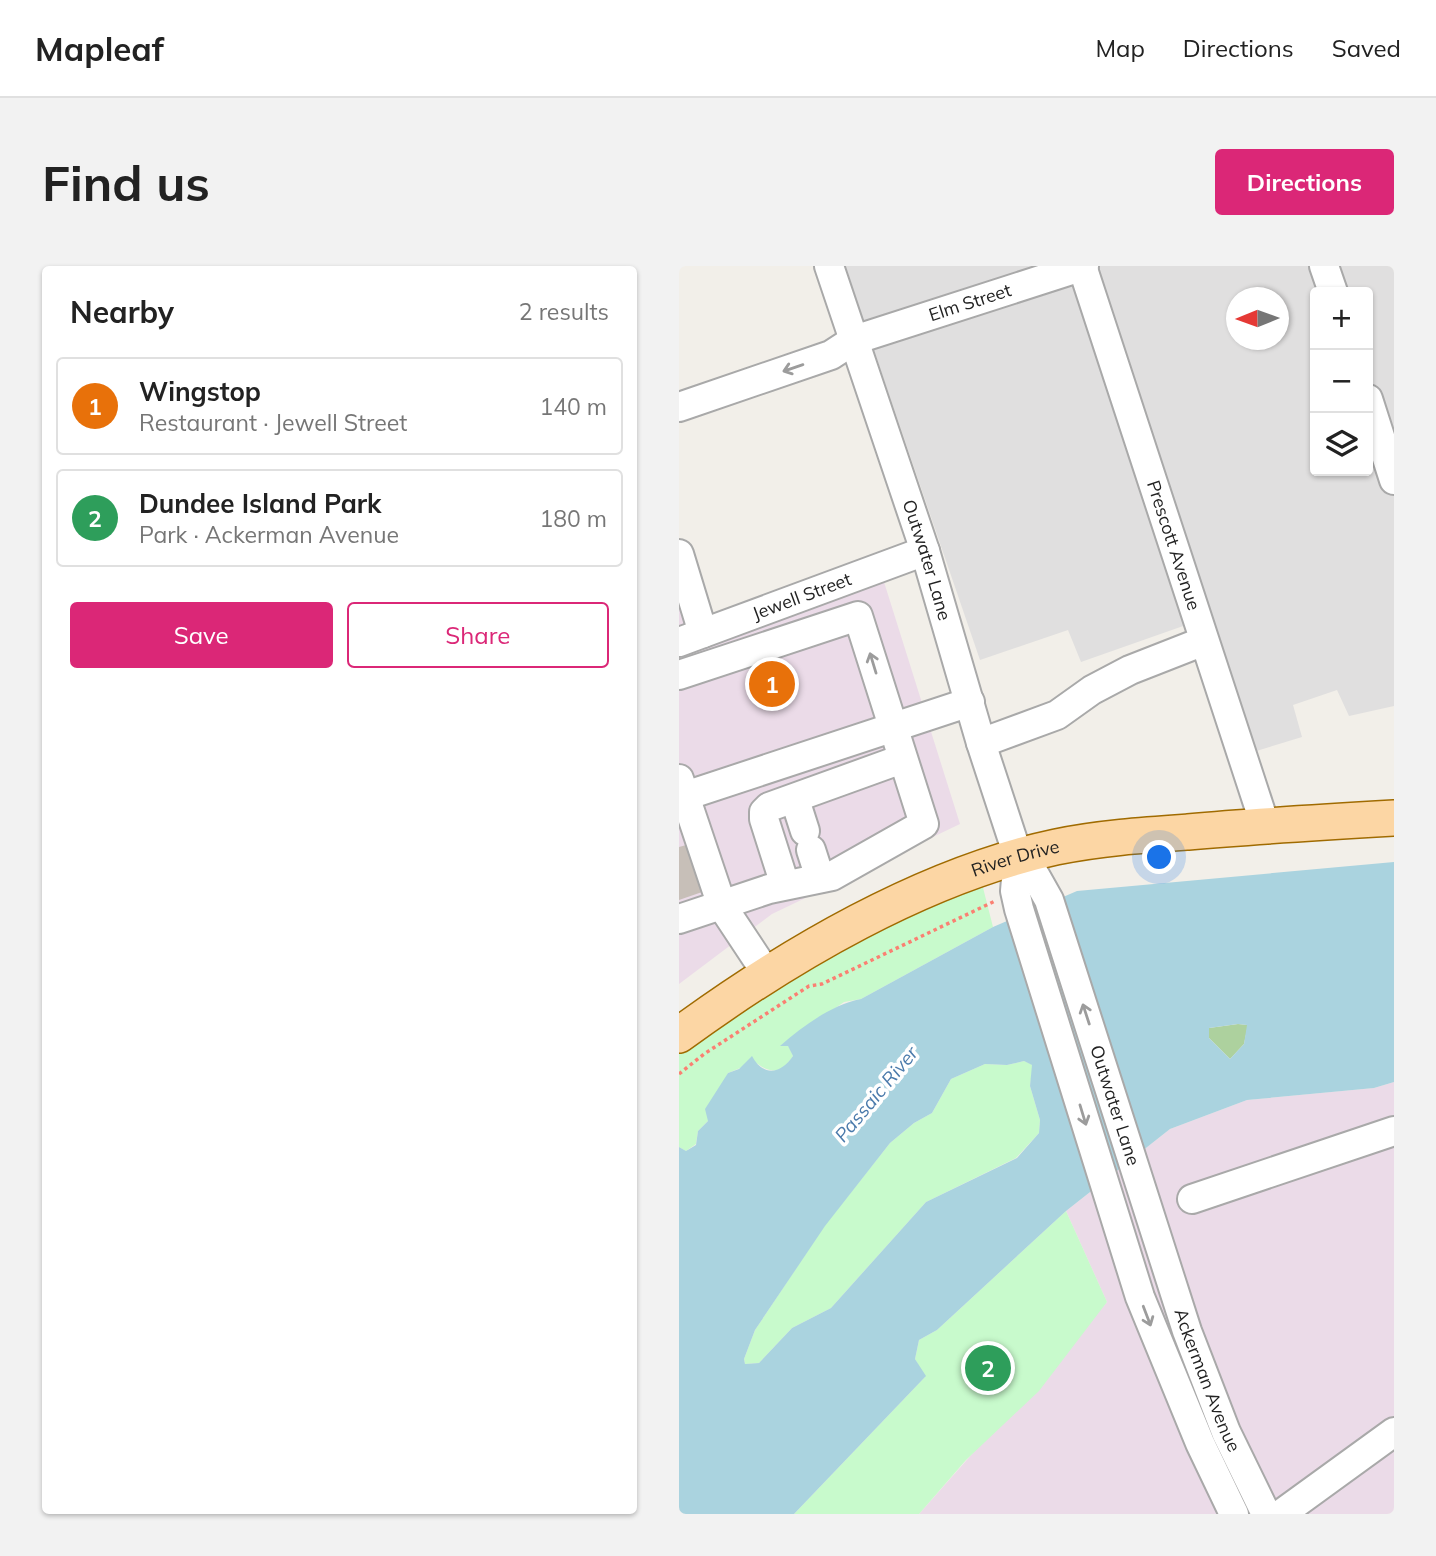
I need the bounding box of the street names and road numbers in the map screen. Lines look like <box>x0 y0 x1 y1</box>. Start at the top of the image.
street label: Elm Street <box>926 278 1014 326</box>
street label: Prescott Avenue <box>1142 477 1206 613</box>
street label: Outwater Lane <box>898 497 957 623</box>
street label: Jewell Street <box>749 567 854 625</box>
street label: River Drive <box>968 835 1061 882</box>
street label: Outwater Lane <box>1085 1042 1145 1168</box>
street label: Ackerman Avenue <box>1170 1305 1246 1456</box>

